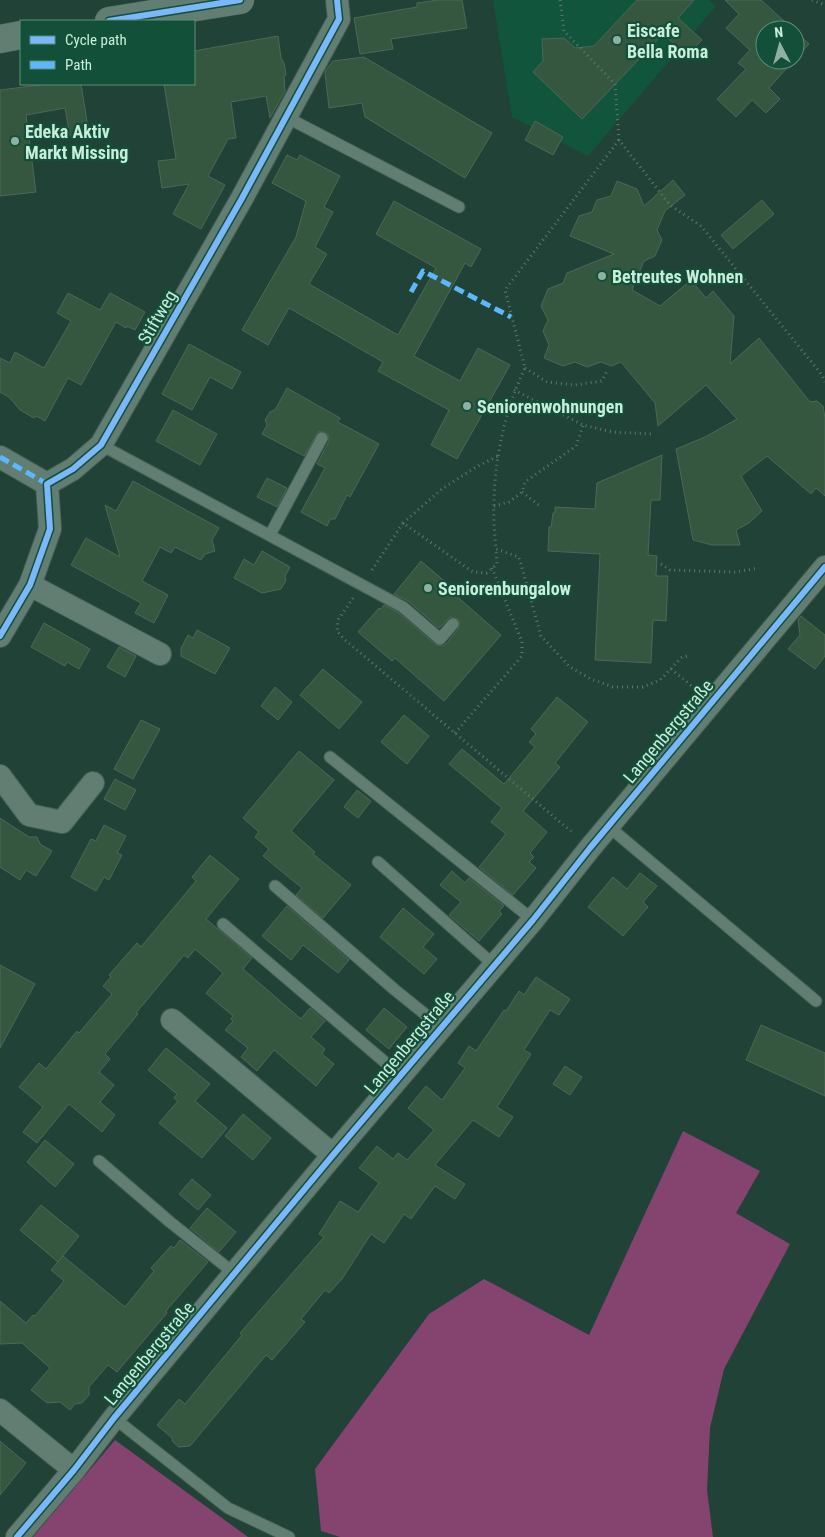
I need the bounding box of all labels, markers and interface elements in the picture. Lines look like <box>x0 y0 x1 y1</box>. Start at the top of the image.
legend <box>20 20 195 85</box>
place label: Eiscafe Bella Roma <box>627 20 708 62</box>
north arrow <box>755 20 805 70</box>
text: N <box>774 24 784 40</box>
text: Cycle path <box>65 31 127 49</box>
marker: Eiscafe Bella Roma <box>611 34 623 46</box>
text: Path <box>65 56 92 74</box>
place label: Edeka Aktiv Markt Missing <box>25 121 128 163</box>
marker: Edeka Aktiv Markt Missing <box>9 135 21 147</box>
place label: Betreutes Wohnen <box>612 266 743 287</box>
marker: Betreutes Wohnen <box>596 270 608 282</box>
street label: Stiftweg <box>133 286 181 348</box>
place label: Seniorenwohnungen <box>477 396 623 417</box>
marker: Seniorenwohnungen <box>461 400 473 412</box>
place label: Seniorenbungalow <box>438 578 572 599</box>
marker: Seniorenbungalow <box>422 582 434 594</box>
street label: Langenbergstraße <box>619 675 717 787</box>
street label: Langenbergstraße <box>360 986 458 1098</box>
street label: Langenbergstraße <box>100 1297 198 1409</box>

